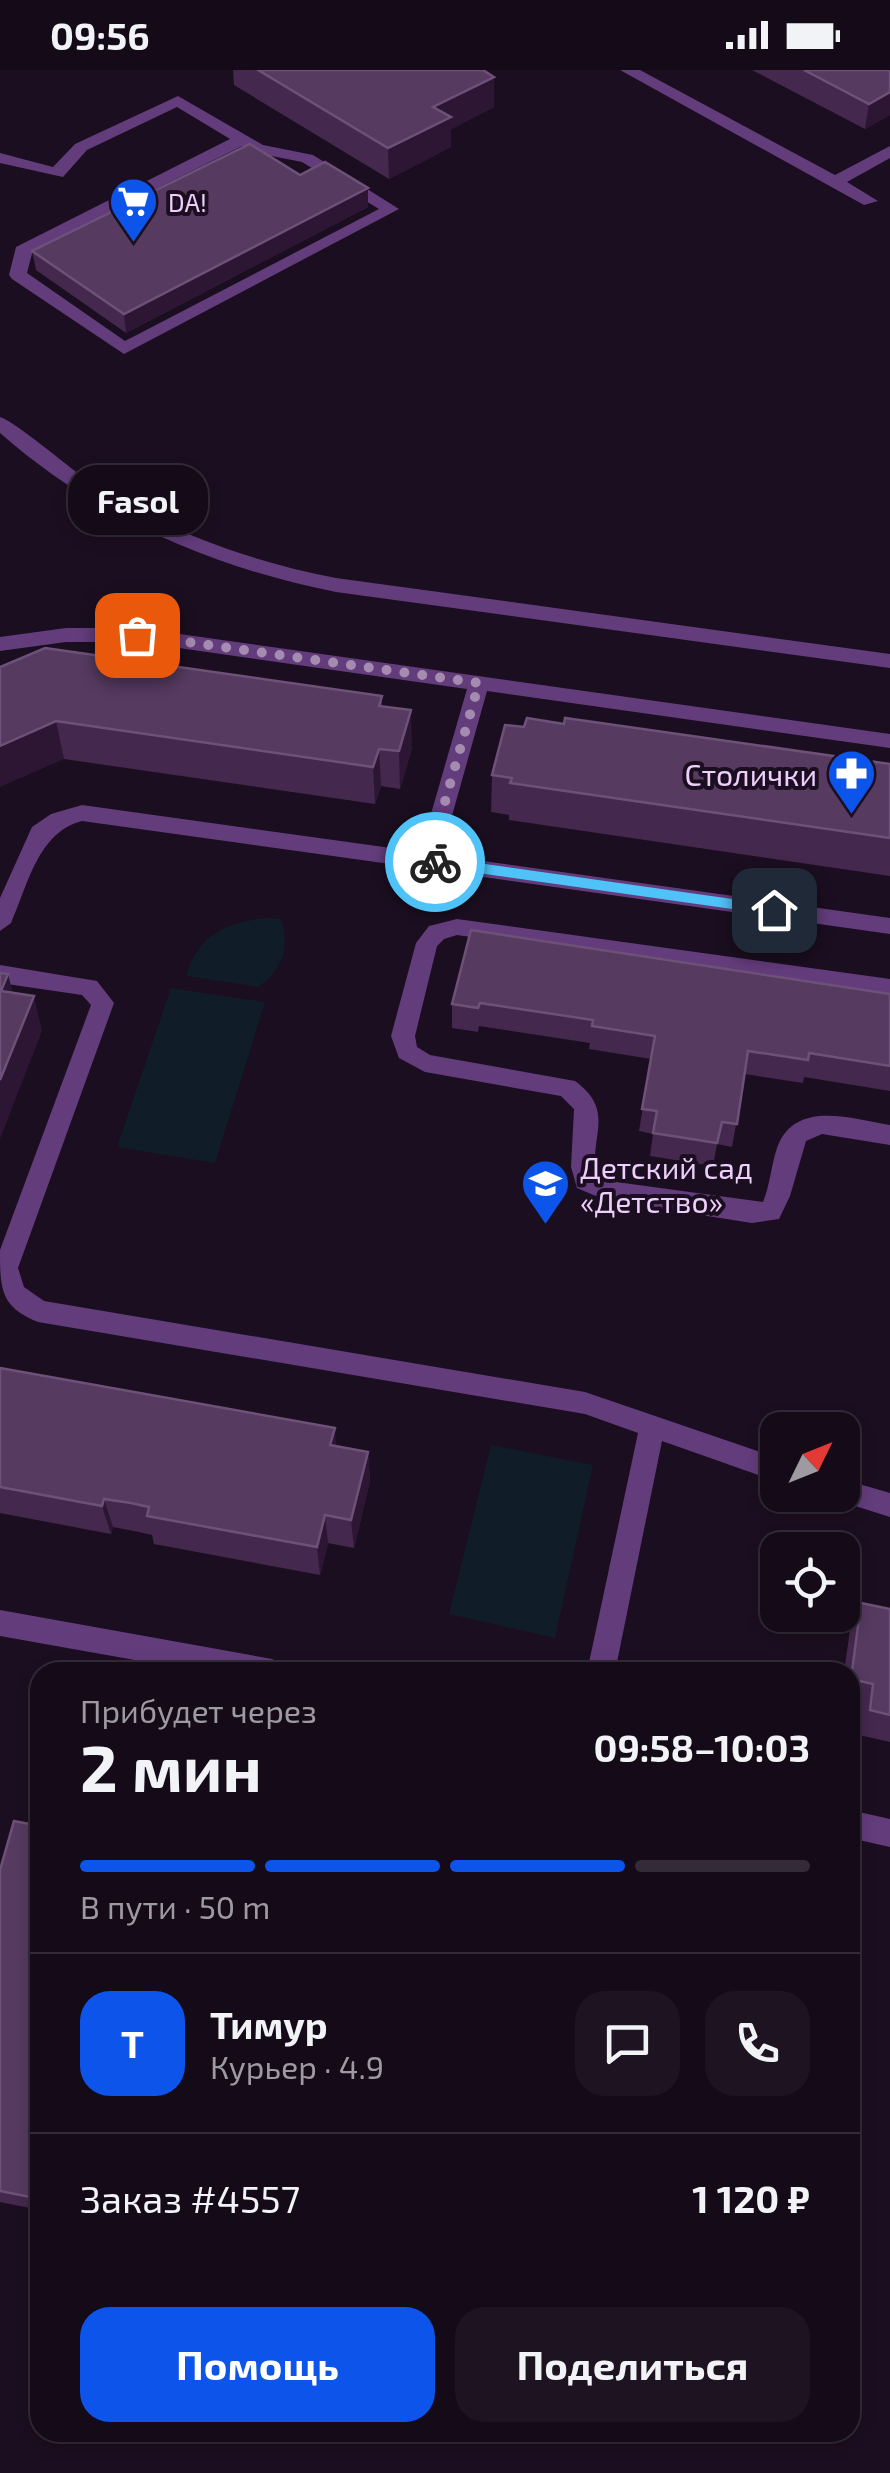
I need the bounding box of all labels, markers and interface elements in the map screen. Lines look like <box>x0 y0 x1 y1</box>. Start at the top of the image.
text: 09:56 <box>50 12 150 58</box>
supermarket icon: DA! <box>107 176 159 244</box>
place label: DA! <box>168 187 207 217</box>
callout: Fasol <box>67 465 207 535</box>
text: Fasol <box>97 481 179 519</box>
pin <box>95 593 180 678</box>
icon: bag <box>110 608 165 663</box>
pharmacy icon: Столички <box>826 748 878 816</box>
place label: Столички <box>684 756 817 792</box>
courier <box>385 812 485 912</box>
icon: bike <box>408 835 463 890</box>
pin <box>732 868 817 953</box>
icon: home <box>747 883 802 938</box>
place label: Детский сад «Детство» <box>580 1149 753 1219</box>
school or university icon: Детский сад «Детство» <box>519 1158 571 1226</box>
north arrow <box>760 1412 860 1512</box>
map controls <box>760 1412 860 1632</box>
button: locate <box>760 1532 860 1632</box>
text: Прибудет через <box>80 1691 317 1729</box>
text: 09:58–10:03 <box>593 1724 810 1770</box>
text: 2 мин <box>80 1727 262 1805</box>
text: В пути · 50 m <box>80 1887 270 1925</box>
button: chat <box>575 1991 680 2096</box>
button: phone <box>705 1991 810 2096</box>
text: Тимур <box>210 2001 328 2047</box>
text: Т <box>121 2020 144 2066</box>
text: Курьер · 4.9 <box>210 2047 384 2085</box>
text: Заказ #4557 <box>80 2175 300 2221</box>
text: 1 120 ₽ <box>692 2175 810 2221</box>
button: Помощь <box>80 2307 435 2422</box>
button: Поделиться <box>455 2307 810 2422</box>

